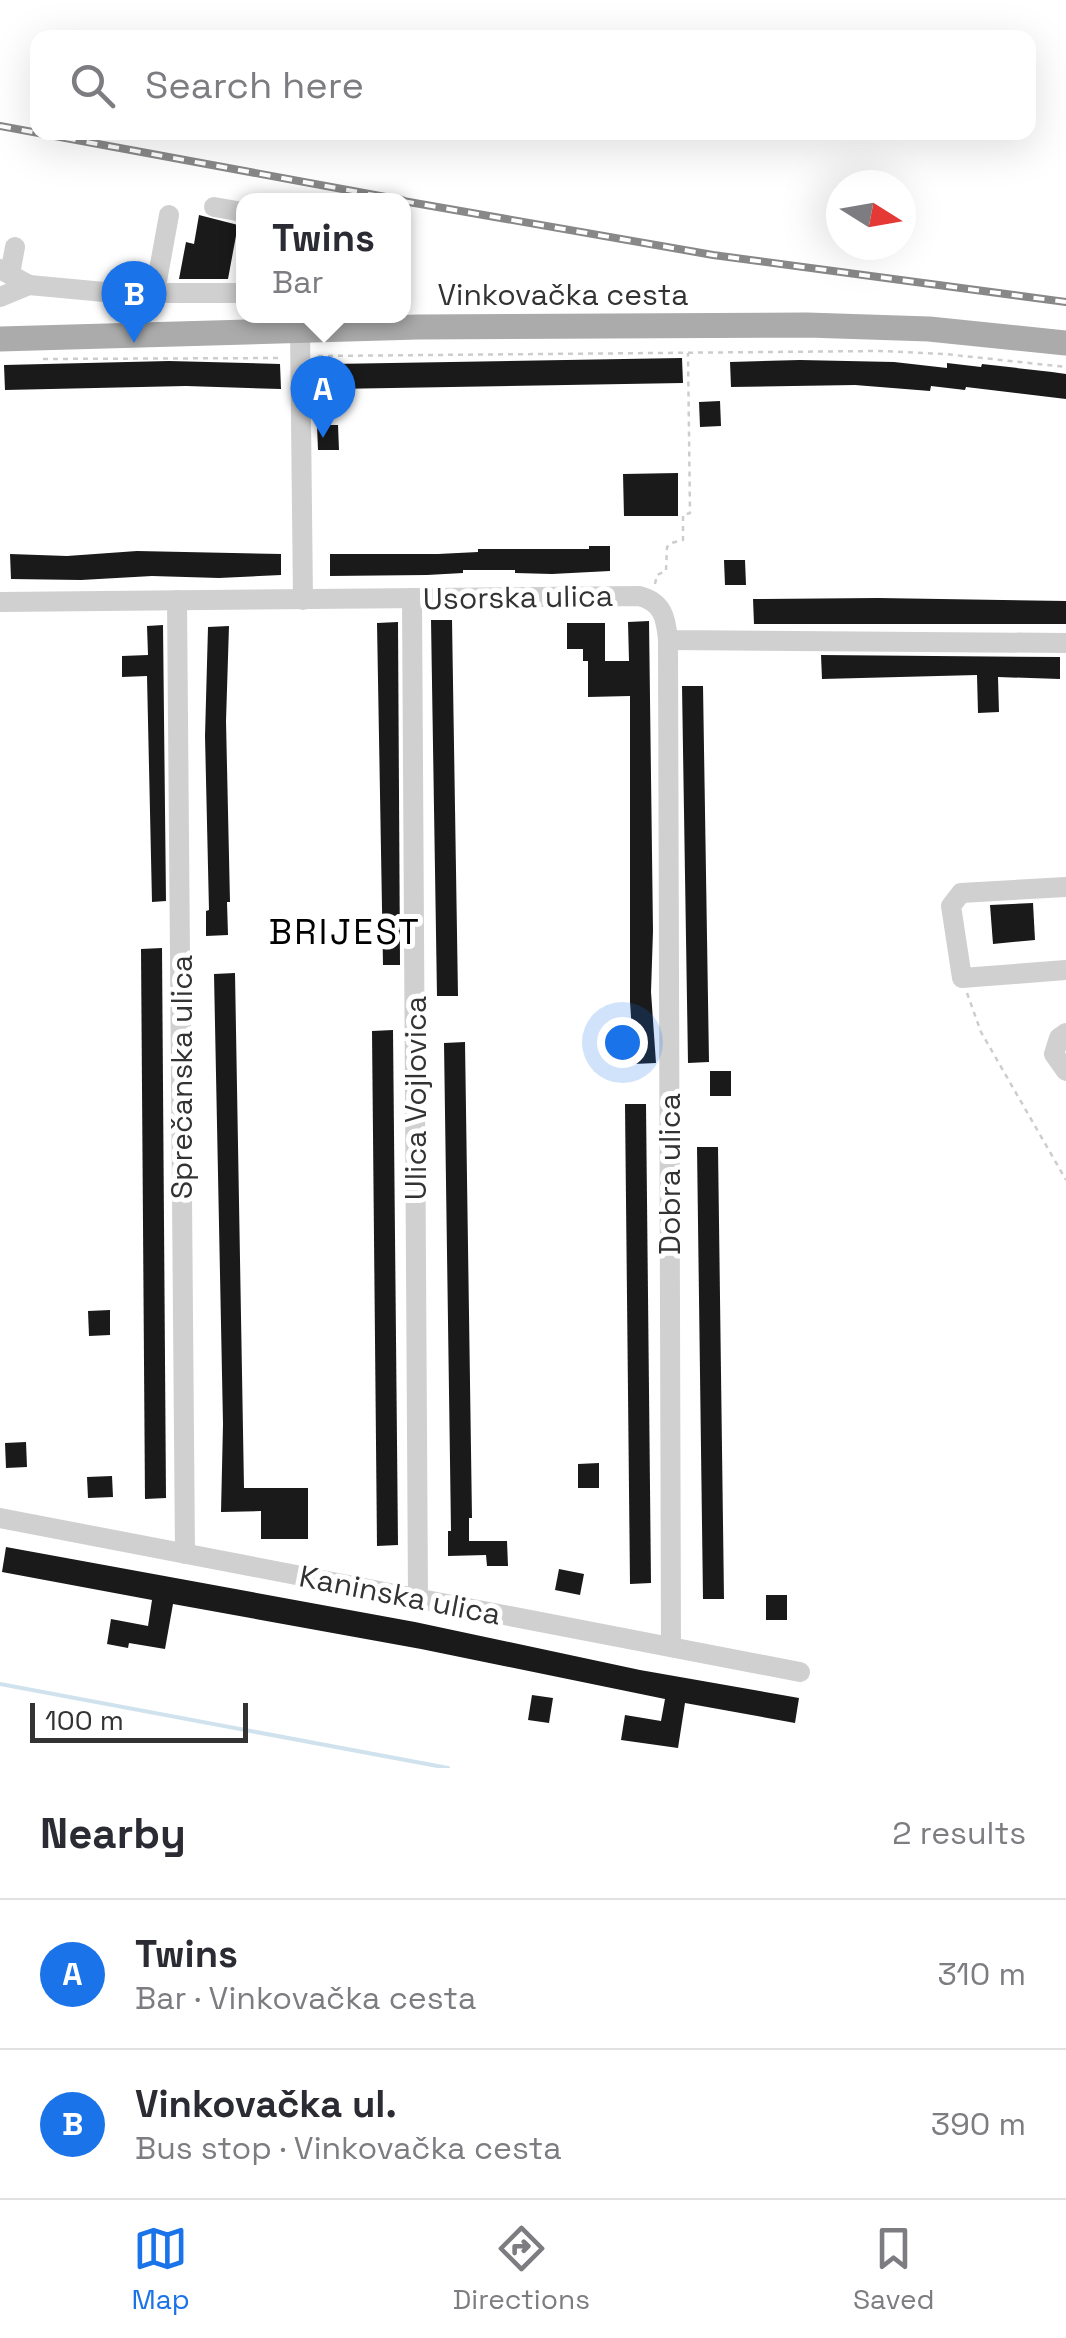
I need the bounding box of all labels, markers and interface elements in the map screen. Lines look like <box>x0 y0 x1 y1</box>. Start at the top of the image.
search box <box>30 30 1036 140</box>
icon: search <box>65 58 120 113</box>
text: Search here <box>145 61 364 109</box>
north arrow <box>826 170 916 260</box>
popup <box>236 193 411 323</box>
text: Twins <box>272 214 375 262</box>
pin: B <box>102 260 166 343</box>
text: Bar <box>272 262 324 302</box>
street label: Vinkovačka cesta <box>438 275 688 314</box>
pin: A <box>290 356 356 438</box>
street label: Usorska ulica <box>423 576 613 618</box>
district label: BRIJEST <box>269 910 421 954</box>
street label: Sprečanska ulica <box>162 955 201 1199</box>
street label: Ulica Vojlovica <box>396 996 435 1200</box>
your location <box>597 1017 648 1068</box>
street label: Dobra ulica <box>650 1093 689 1255</box>
street label: Kaninska ulica <box>296 1556 504 1634</box>
scale bar <box>30 1698 248 1742</box>
text: 100 m <box>45 1702 124 1738</box>
text: Nearby <box>40 1807 186 1860</box>
text: 2 results <box>892 1813 1026 1853</box>
text: Twins <box>135 1930 238 1978</box>
text: A <box>62 1954 83 1994</box>
text: 310 m <box>938 1954 1026 1994</box>
text: Bar · Vinkovačka cesta <box>135 1978 476 2018</box>
text: Vinkovačka ul. <box>135 2080 397 2128</box>
text: B <box>62 2104 83 2144</box>
text: 390 m <box>931 2104 1026 2144</box>
text: Bus stop · Vinkovačka cesta <box>135 2128 562 2168</box>
tab: Map <box>131 2221 190 2317</box>
tab: Directions <box>453 2221 590 2317</box>
tab: Saved <box>853 2221 935 2317</box>

